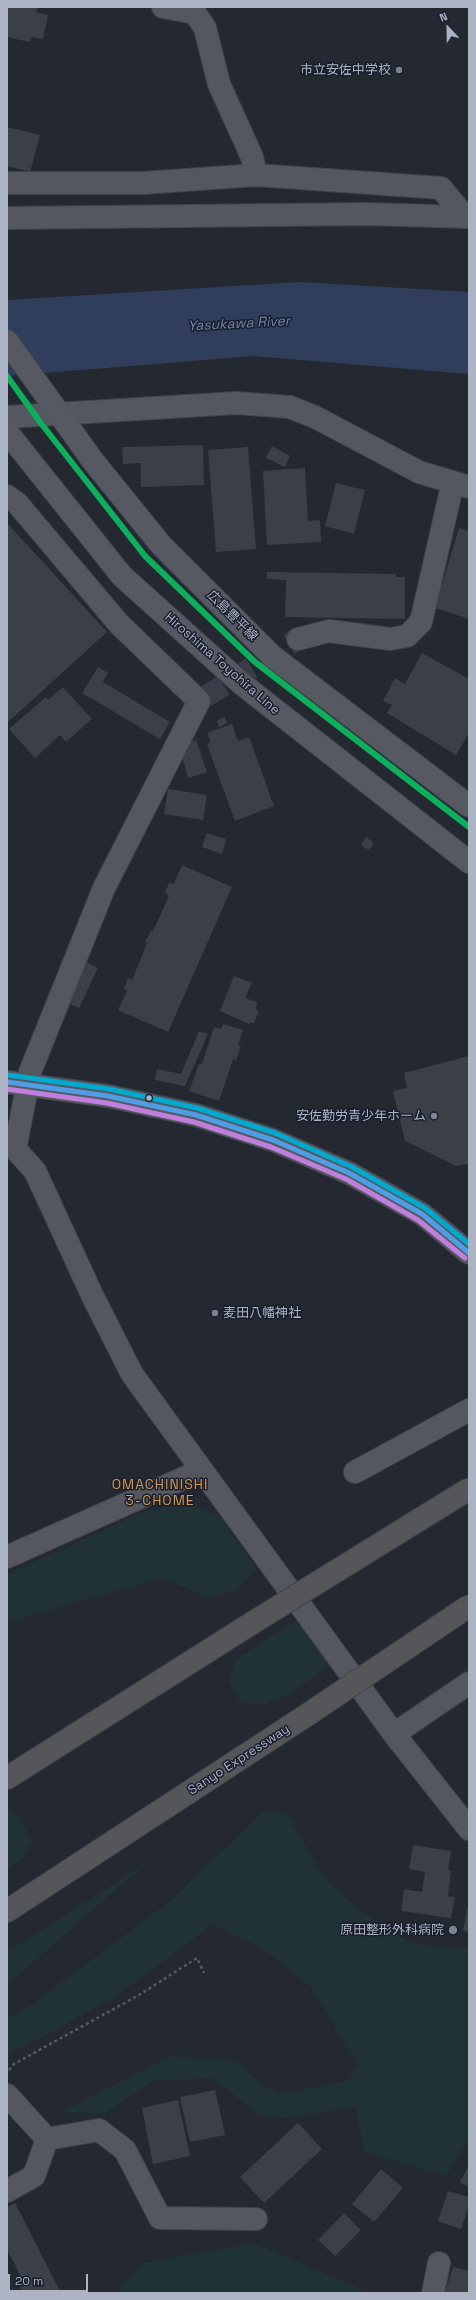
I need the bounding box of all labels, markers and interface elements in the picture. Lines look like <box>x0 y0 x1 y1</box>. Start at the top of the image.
north arrow <box>428 8 468 48</box>
text: N <box>437 9 450 25</box>
place label: 市立安佐中学校 <box>300 62 391 78</box>
marker: 市立安佐中学校 <box>394 65 404 75</box>
water label: Yasukawa River <box>187 313 291 335</box>
street label: 広島豊平線 <box>204 588 260 644</box>
street label: Hiroshima Toyohira Line <box>161 610 283 718</box>
unlabelled marker <box>144 1093 154 1103</box>
place label: 安佐勤労青少年ホーム <box>296 1108 426 1124</box>
marker: 安佐勤労青少年ホーム <box>429 1111 439 1121</box>
place label: 麦田八幡神社 <box>223 1305 301 1321</box>
marker: 麦田八幡神社 <box>210 1308 220 1318</box>
district label: OMACHINISHI 3-CHOME <box>112 1477 208 1510</box>
street label: Sanyo Expressway <box>185 1721 293 1799</box>
place label: 原田整形外科病院 <box>340 1922 444 1938</box>
marker: 原田整形外科病院 <box>447 1924 459 1936</box>
scale bar <box>10 2266 90 2292</box>
text: 20 m <box>15 2273 43 2289</box>

